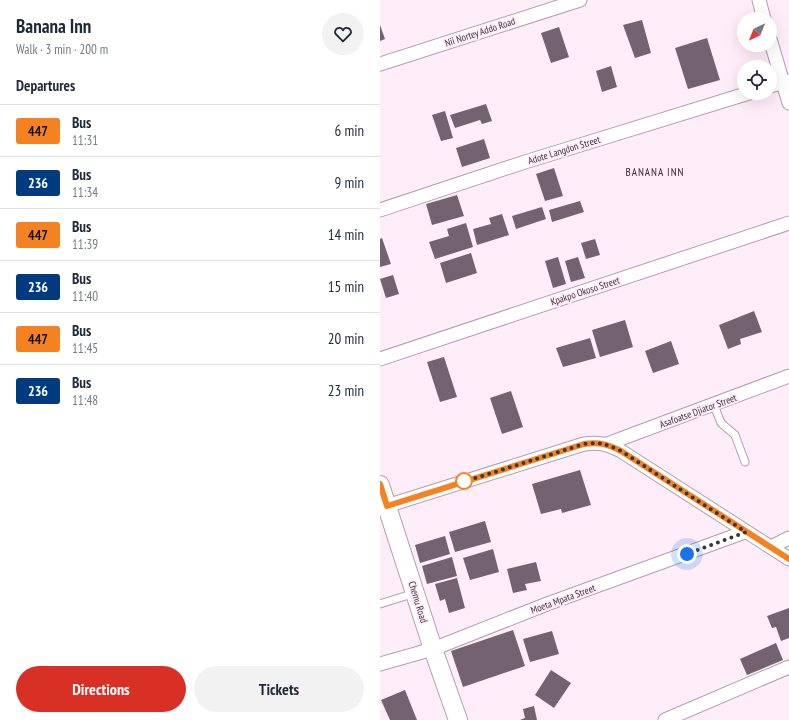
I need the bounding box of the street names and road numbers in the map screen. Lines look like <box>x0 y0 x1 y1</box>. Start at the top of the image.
street label: Nii Nortey Addo Road <box>443 14 517 50</box>
street label: Adote Langdon Street <box>526 133 602 167</box>
street label: Kpakpo Okoso Street <box>549 274 621 308</box>
street label: Asafoatse Djiator Street <box>658 391 739 431</box>
street label: Chemu Road <box>405 579 431 625</box>
street label: Moeta Mpata Street <box>529 581 597 617</box>

